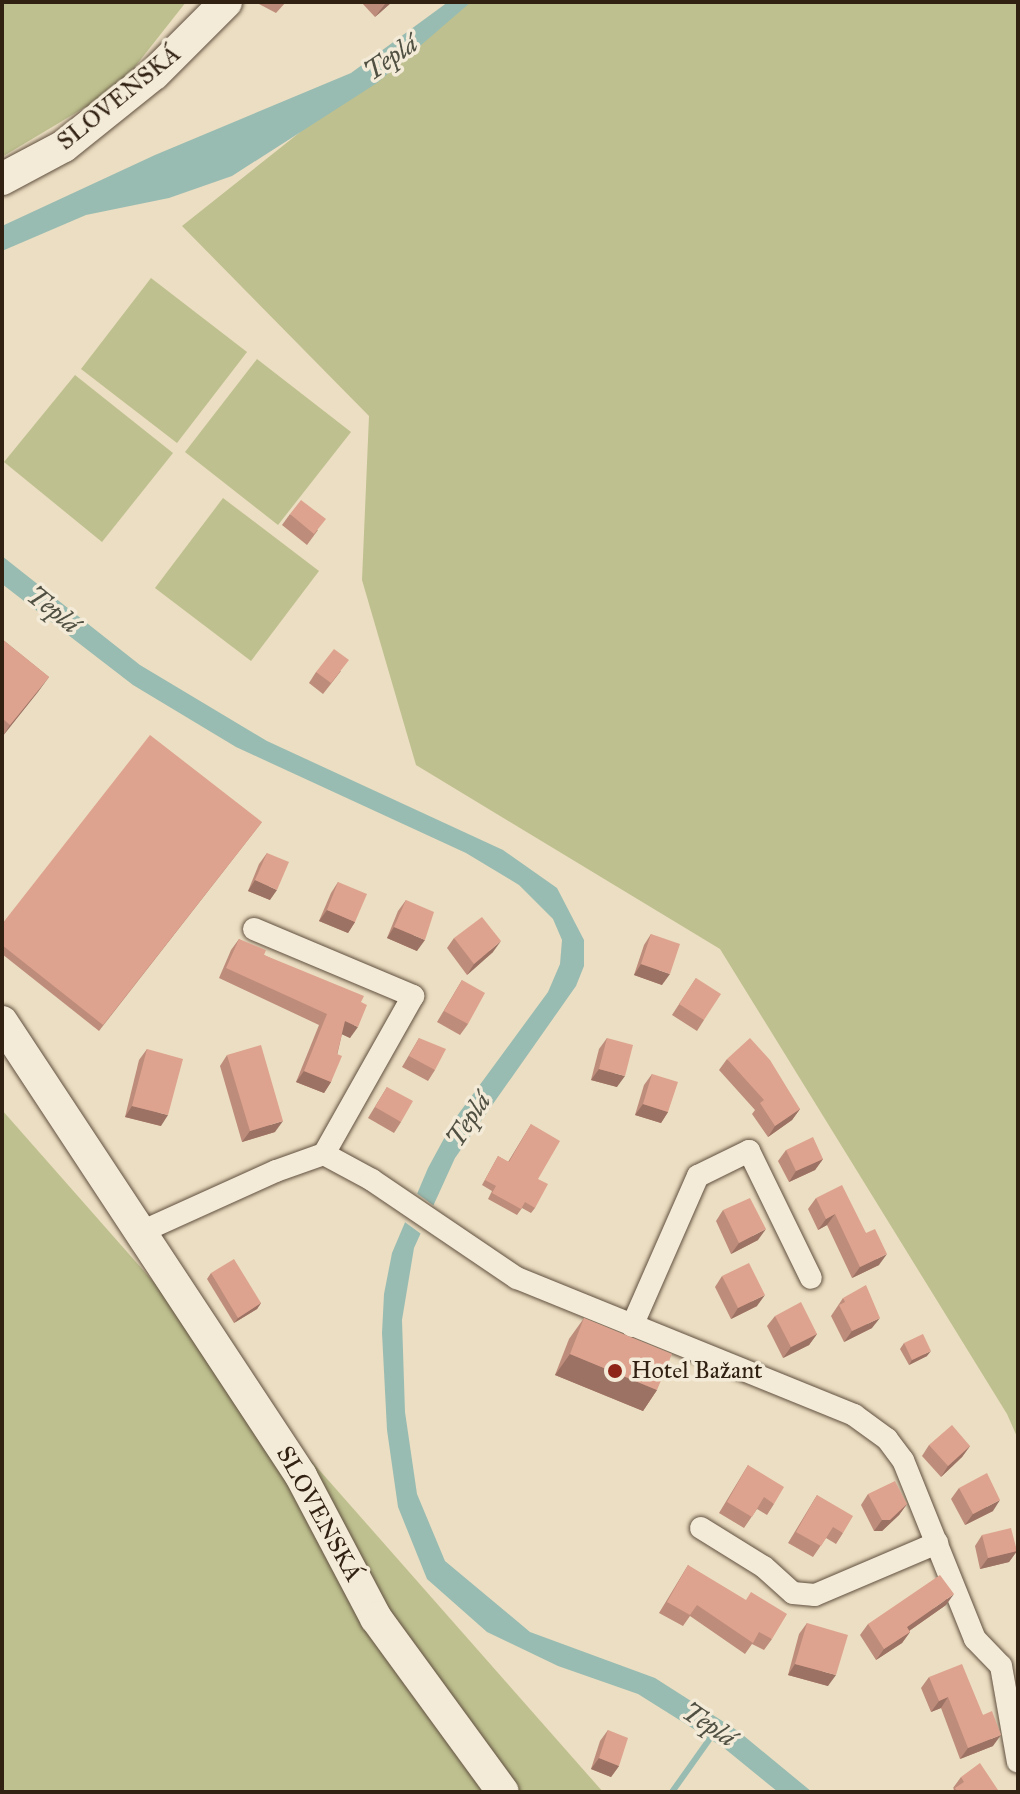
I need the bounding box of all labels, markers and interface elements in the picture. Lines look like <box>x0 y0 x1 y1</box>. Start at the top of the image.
water label: Teplá <box>358 29 424 87</box>
street label: SLOVENSKÁ <box>52 40 186 156</box>
water label: Teplá <box>20 580 86 640</box>
water label: Teplá <box>440 1087 498 1153</box>
place label: Hotel Bažant <box>631 1357 763 1385</box>
marker: Hotel Bažant <box>606 1362 624 1380</box>
street label: SLOVENSKÁ <box>270 1441 368 1587</box>
water label: Teplá <box>676 1696 742 1754</box>

